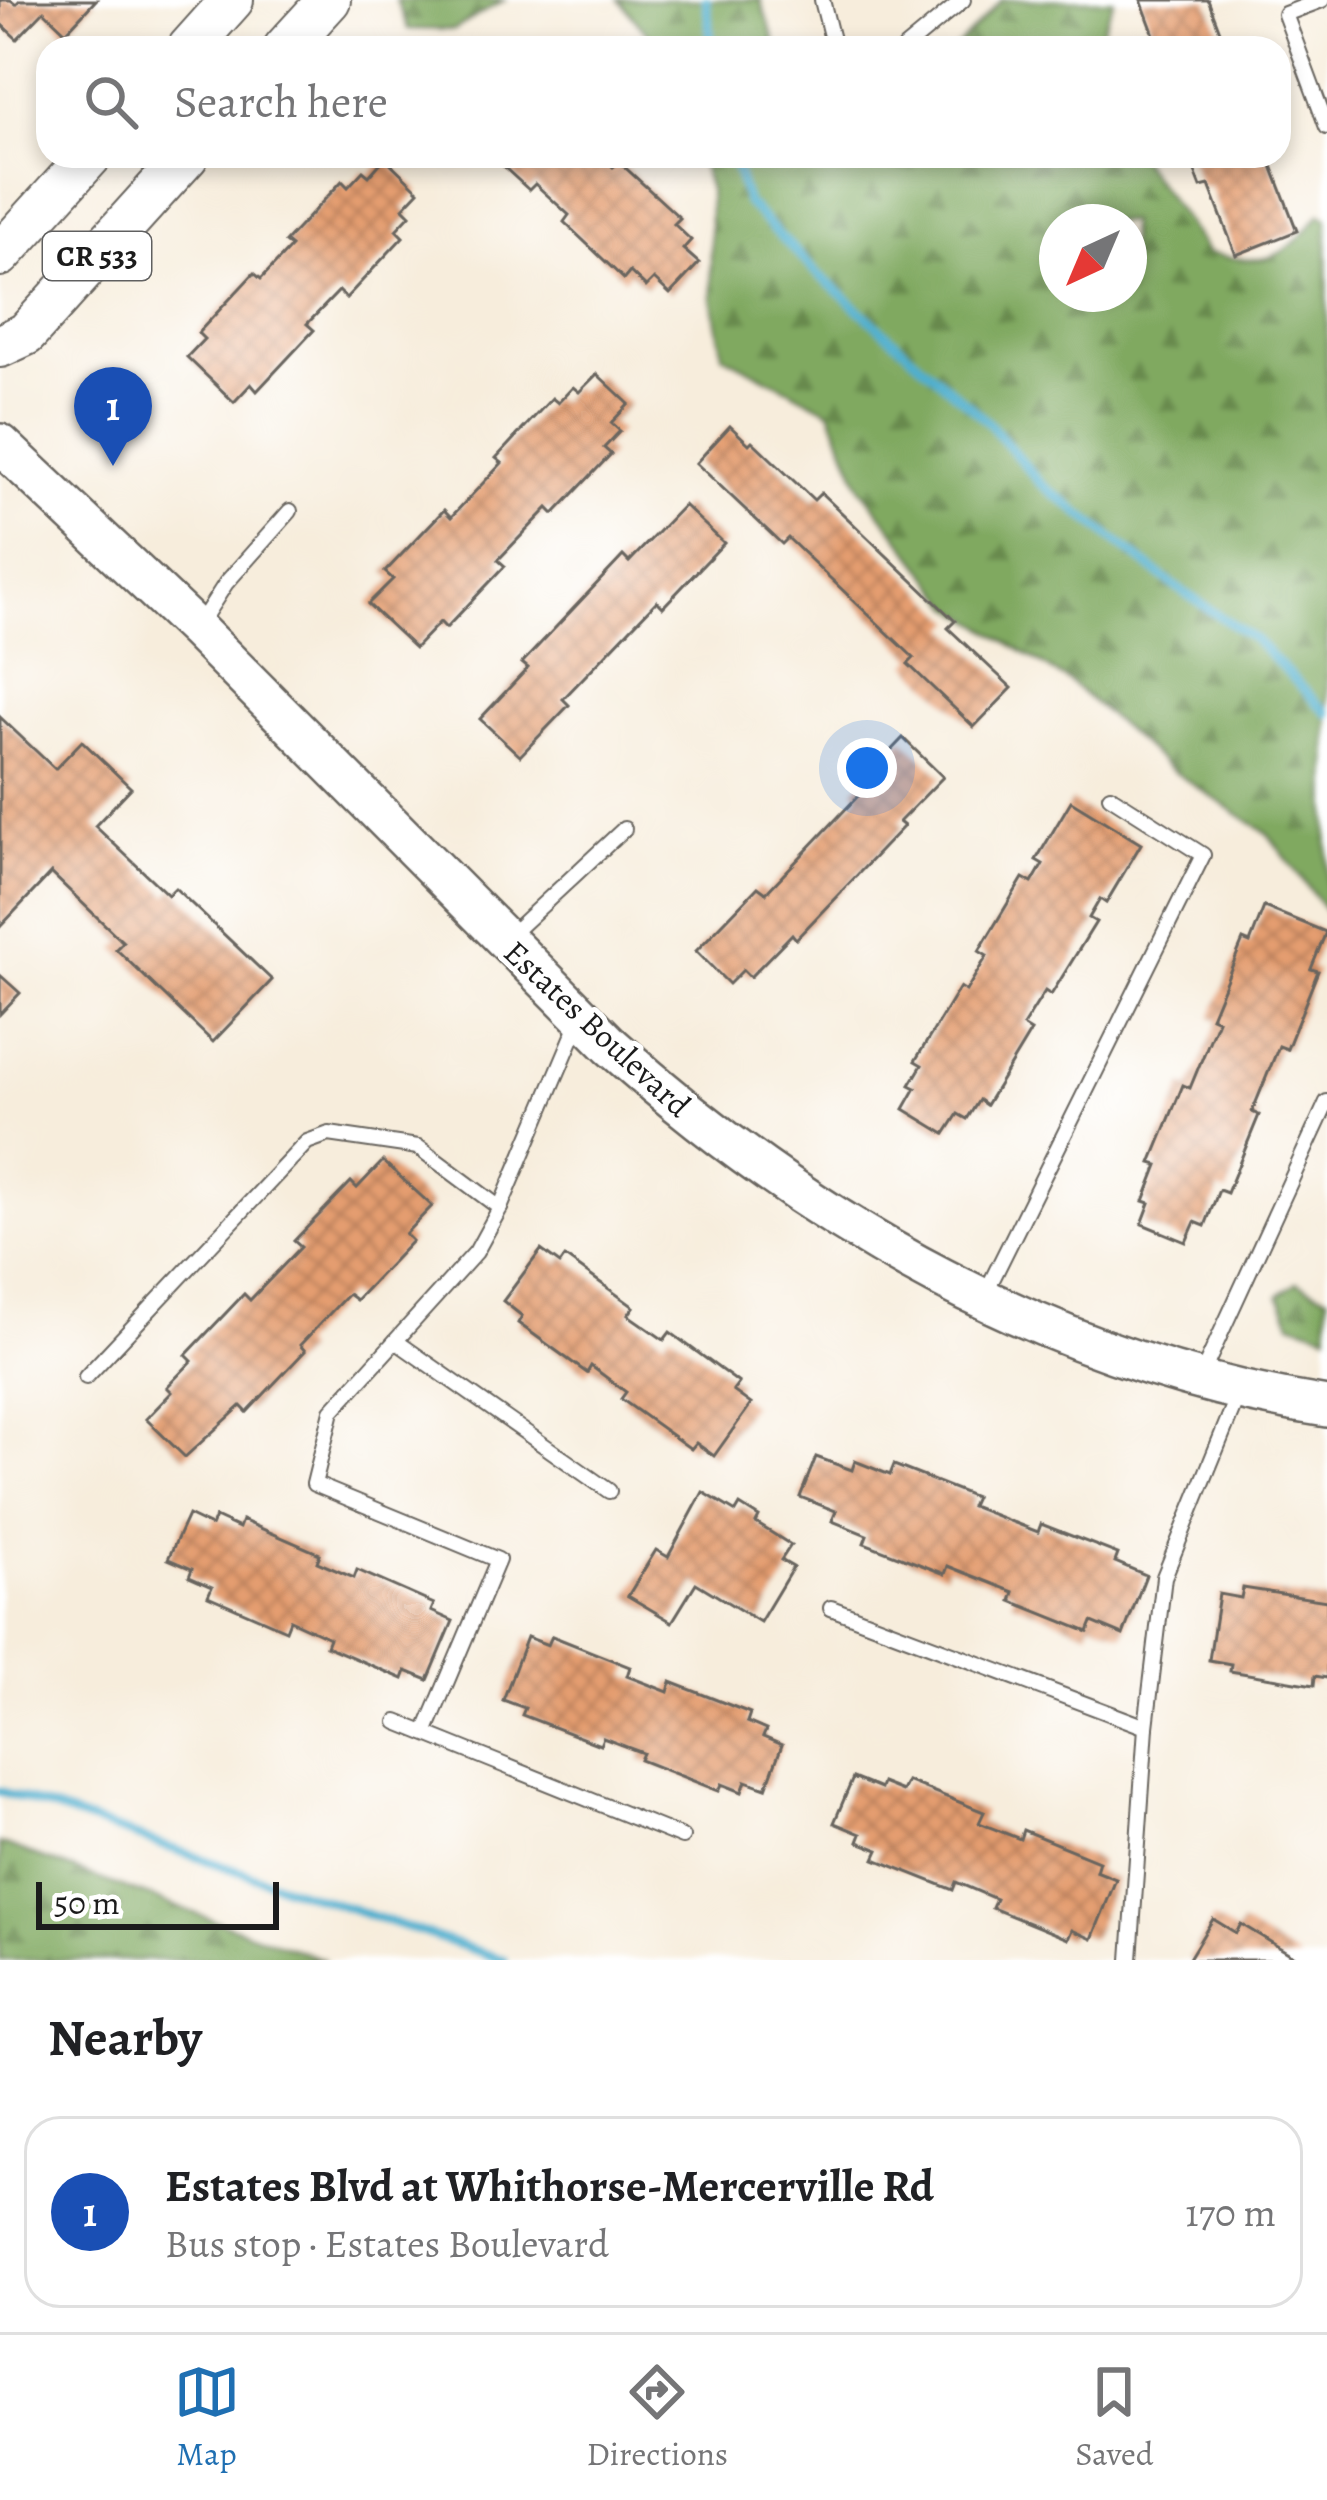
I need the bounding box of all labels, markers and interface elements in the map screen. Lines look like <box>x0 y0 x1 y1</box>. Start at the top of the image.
search box <box>36 36 1291 168</box>
icon: search <box>78 69 144 135</box>
text: Search here <box>174 71 388 133</box>
north arrow <box>1039 204 1147 312</box>
road number: CR 533 <box>43 232 151 280</box>
pin: 1 <box>74 367 152 466</box>
your location <box>837 738 897 798</box>
street label: Estates Boulevard <box>494 930 701 1127</box>
scale bar <box>36 1876 279 1929</box>
text: 50 m <box>54 1880 120 1925</box>
text: Nearby <box>48 2003 202 2073</box>
text: Estates Blvd at Whithorse-Mercerville Rd <box>165 2155 934 2217</box>
text: 1 <box>83 2186 97 2239</box>
text: 170 m <box>1185 2186 1276 2239</box>
text: Bus stop · Estates Boulevard <box>165 2217 609 2270</box>
tab: Map <box>174 2359 240 2476</box>
tab: Directions <box>587 2359 728 2476</box>
tab: Saved <box>1075 2359 1153 2476</box>

